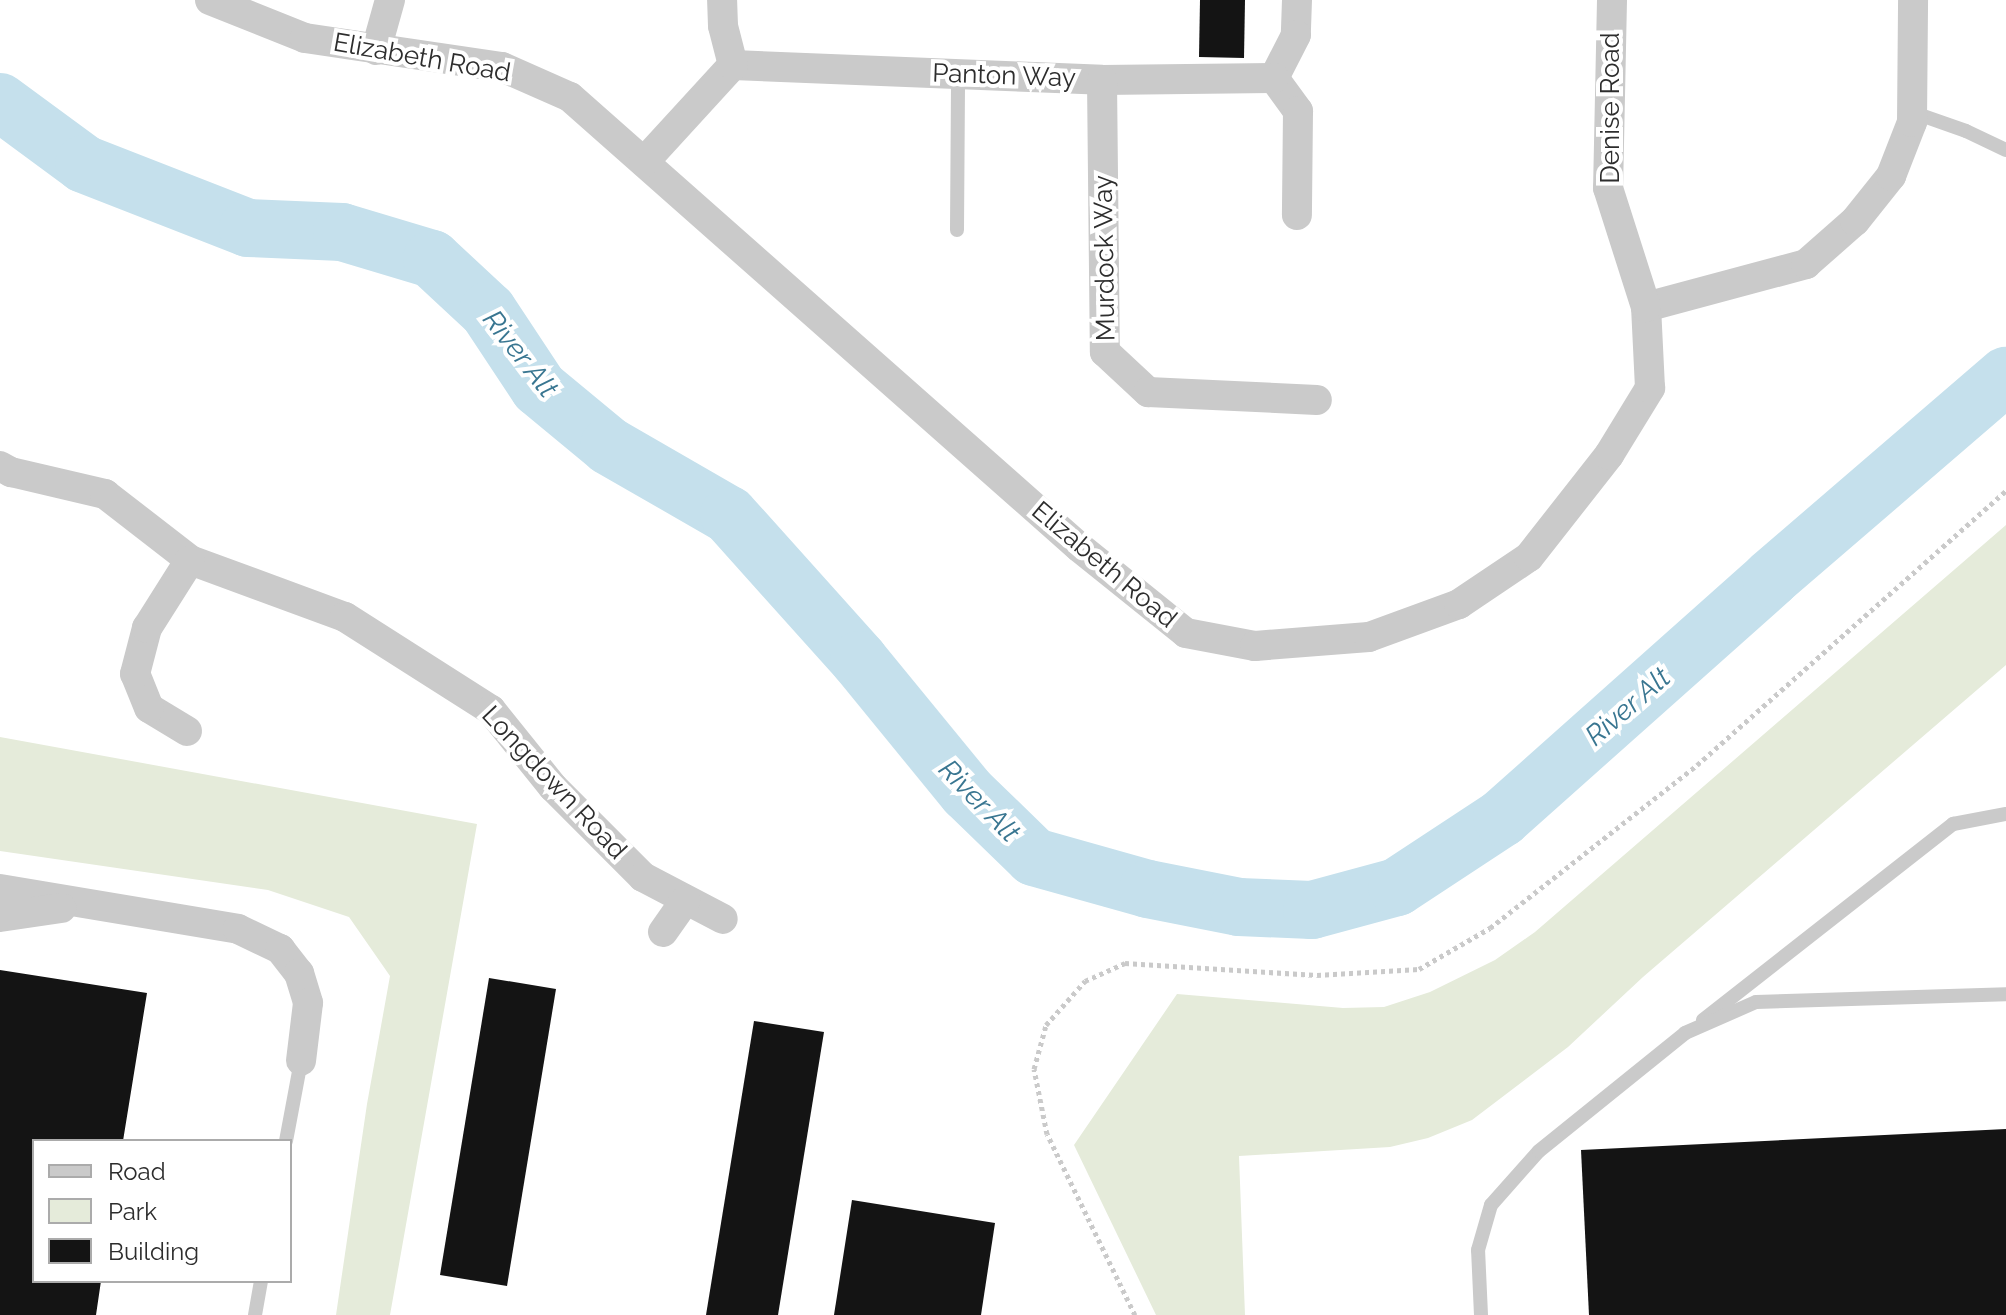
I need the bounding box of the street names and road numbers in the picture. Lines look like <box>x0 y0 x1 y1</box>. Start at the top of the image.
street label: Elizabeth Road <box>331 27 513 89</box>
street label: Denise Road <box>1595 32 1627 184</box>
street label: Panton Way <box>931 58 1077 94</box>
street label: Murdock Way <box>1088 174 1122 342</box>
street label: Elizabeth Road <box>1025 495 1183 635</box>
street label: Longdown Road <box>475 700 633 866</box>

